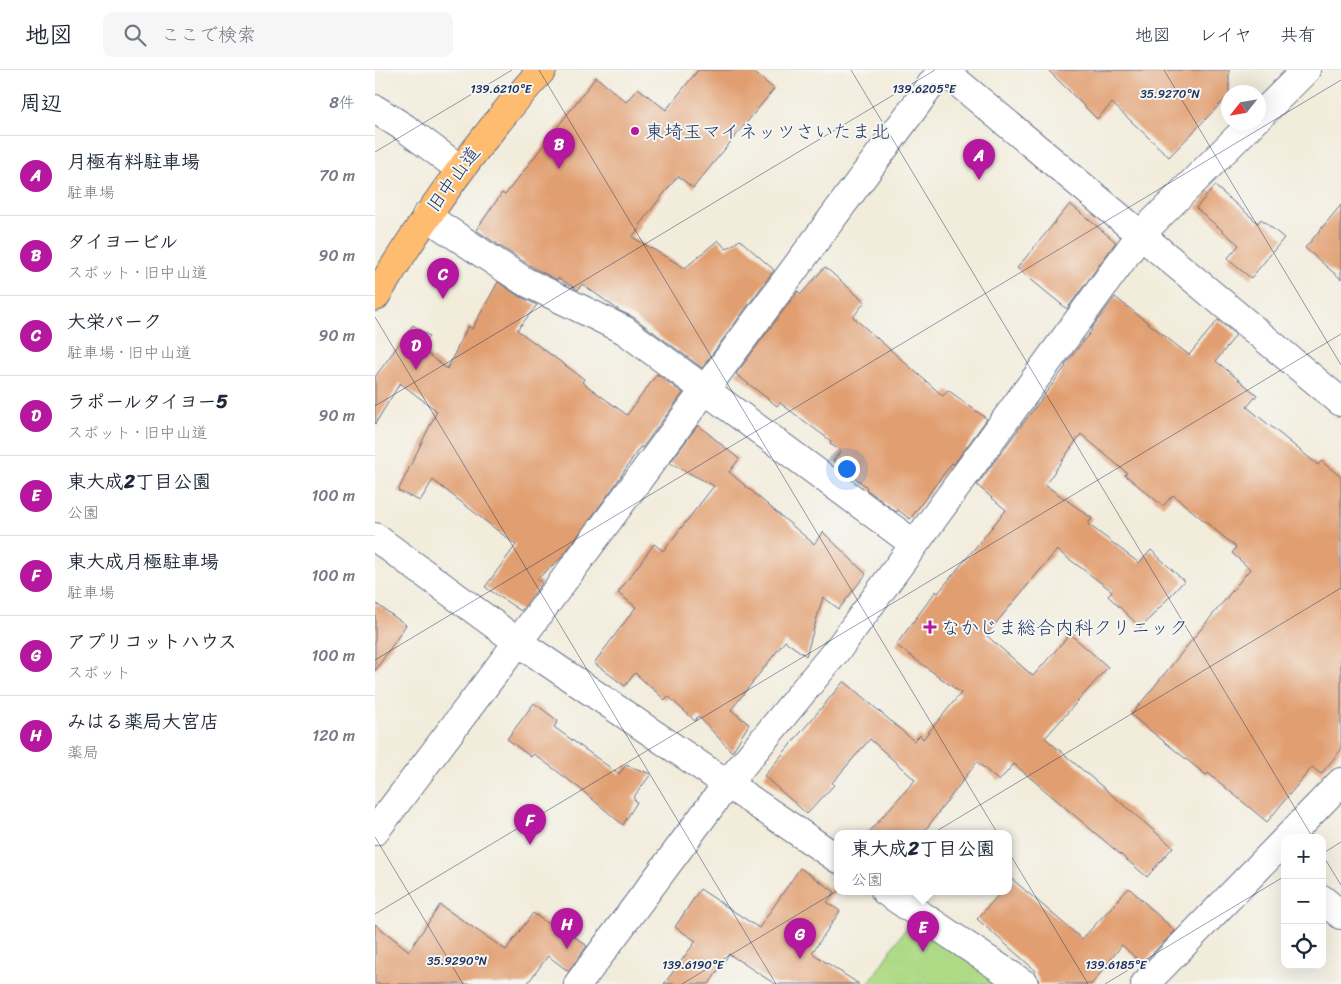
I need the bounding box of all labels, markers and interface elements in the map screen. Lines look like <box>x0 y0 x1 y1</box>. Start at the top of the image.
search box <box>103 12 453 57</box>
text: 地図 <box>25 14 73 56</box>
text: ここで検索 <box>161 18 256 51</box>
text: 地図 <box>1135 19 1171 51</box>
text: レイヤ <box>1199 19 1252 51</box>
text: 共有 <box>1280 19 1316 51</box>
icon: search <box>121 21 149 49</box>
text: 139.6210°E <box>471 78 533 100</box>
text: 139.6205°E <box>892 78 957 100</box>
text: 35.9270°N <box>1140 83 1201 105</box>
text: 周辺 <box>20 84 62 122</box>
north arrow <box>1221 85 1266 130</box>
text: 8件 <box>329 88 355 117</box>
place label: 東埼玉マイネッツさいたま北 <box>645 115 890 148</box>
marker: 東埼玉マイネッツさいたま北 <box>629 125 641 137</box>
pin: B <box>543 128 575 169</box>
street label: 旧中山道 <box>417 139 489 219</box>
pin: A <box>963 139 995 180</box>
text: 月極有料駐車場 <box>67 145 200 178</box>
text: A <box>31 161 41 190</box>
text: 70 m <box>319 161 355 190</box>
text: 駐車場 <box>67 178 115 207</box>
text: タイヨービル <box>67 225 178 258</box>
text: B <box>31 241 41 270</box>
text: 90 m <box>319 241 355 270</box>
text: スポット · 旧中山道 <box>67 258 208 287</box>
pin: C <box>427 258 459 299</box>
text: 大栄パーク <box>67 305 162 338</box>
text: C <box>31 321 41 350</box>
text: 90 m <box>319 321 355 350</box>
pin: D <box>400 329 432 370</box>
text: 駐車場 · 旧中山道 <box>67 338 192 367</box>
text: ラポールタイヨー5 <box>67 385 228 418</box>
text: D <box>31 401 41 430</box>
text: 90 m <box>319 401 355 430</box>
text: スポット · 旧中山道 <box>67 418 208 447</box>
your location <box>834 456 860 482</box>
text: 東大成2丁目公園 <box>67 465 211 498</box>
text: E <box>32 481 40 510</box>
text: 100 m <box>311 481 355 510</box>
text: 公園 <box>67 498 99 527</box>
text: 東大成月極駐車場 <box>67 545 219 578</box>
text: F <box>32 561 40 590</box>
text: 100 m <box>311 561 355 590</box>
text: 駐車場 <box>67 578 115 607</box>
place label: なかじま総合内科クリニック <box>941 611 1188 644</box>
marker: なかじま総合内科クリニック <box>923 620 937 634</box>
text: アプリコットハウス <box>67 625 237 658</box>
text: G <box>31 641 41 670</box>
text: 100 m <box>311 641 355 670</box>
text: スポット <box>67 658 131 687</box>
text: みはる薬局大宮店 <box>67 705 219 738</box>
text: H <box>30 721 42 750</box>
text: 120 m <box>312 721 355 750</box>
text: 薬局 <box>67 738 99 767</box>
pin: F <box>514 804 546 845</box>
popup <box>834 830 1012 895</box>
text: 東大成2丁目公園 <box>851 832 995 865</box>
map controls <box>1281 834 1326 969</box>
button: + <box>1281 834 1326 879</box>
text: 公園 <box>851 865 883 894</box>
button: − <box>1281 879 1326 924</box>
pin: H <box>551 908 583 949</box>
pin: E <box>907 911 939 952</box>
pin: G <box>784 918 816 959</box>
button: locate <box>1281 924 1326 969</box>
text: 35.9290°N <box>427 950 488 972</box>
text: 139.6190°E <box>662 954 725 976</box>
text: 139.6185°E <box>1085 954 1148 976</box>

